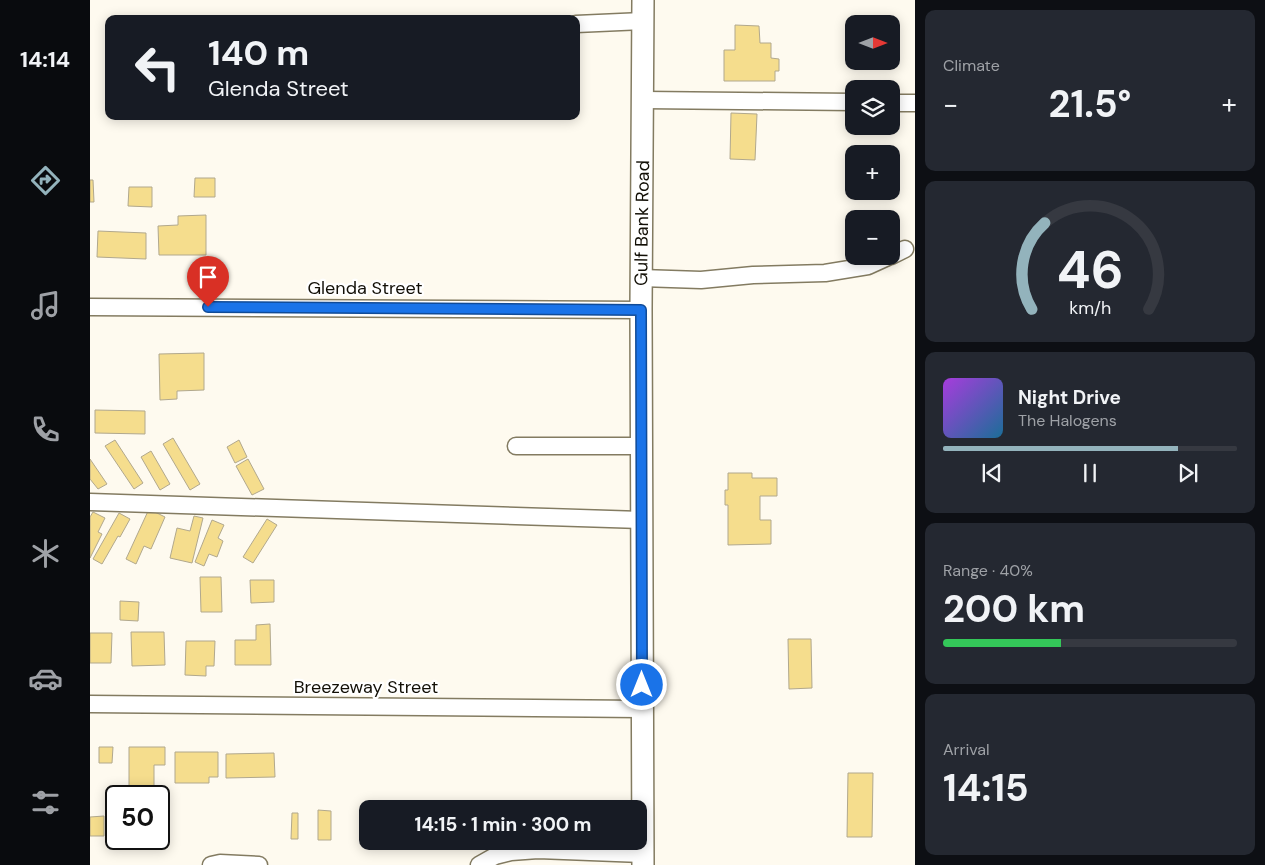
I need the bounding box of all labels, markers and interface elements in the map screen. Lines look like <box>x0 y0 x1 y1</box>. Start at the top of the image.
north arrow <box>845 15 900 70</box>
map controls <box>845 15 900 265</box>
text: 140 m <box>208 30 309 76</box>
icon: left <box>125 35 190 100</box>
text: 14:14 <box>20 45 70 74</box>
text: Climate <box>943 55 1000 76</box>
text: Glenda Street <box>208 74 349 103</box>
text: 21.5° <box>1049 79 1131 129</box>
button: layers <box>845 80 900 135</box>
text: − <box>943 86 958 123</box>
text: + <box>1222 86 1237 123</box>
button: + <box>845 145 900 200</box>
street label: Gulf Bank Road <box>629 160 655 286</box>
icon: directions <box>28 163 63 198</box>
button: − <box>845 210 900 265</box>
text: 46 <box>1057 236 1123 304</box>
pin <box>187 256 229 307</box>
icon: arrive <box>194 263 222 291</box>
street label: Glenda Street <box>307 276 423 300</box>
icon: music <box>28 288 63 323</box>
text: km/h <box>1069 296 1111 320</box>
text: Night Drive <box>1018 385 1121 410</box>
text: The Halogens <box>1018 410 1117 431</box>
icon: phone <box>28 412 63 447</box>
icon: previous <box>978 459 1006 487</box>
icon: pause <box>1076 459 1104 487</box>
icon: next <box>1174 459 1202 487</box>
icon: climate <box>28 536 63 571</box>
text: Range · 40% <box>943 560 1033 581</box>
text: 200 km <box>943 584 1085 634</box>
position arrow <box>615 658 667 710</box>
icon: car <box>28 661 63 696</box>
street label: Breezeway Street <box>294 675 438 699</box>
text: Arrival <box>943 739 990 760</box>
text: 14:15 <box>943 763 1029 813</box>
icon: filters <box>28 785 63 820</box>
speed limit sign: 50 <box>105 785 170 850</box>
text: 14:15 · 1 min · 300 m <box>414 812 592 837</box>

